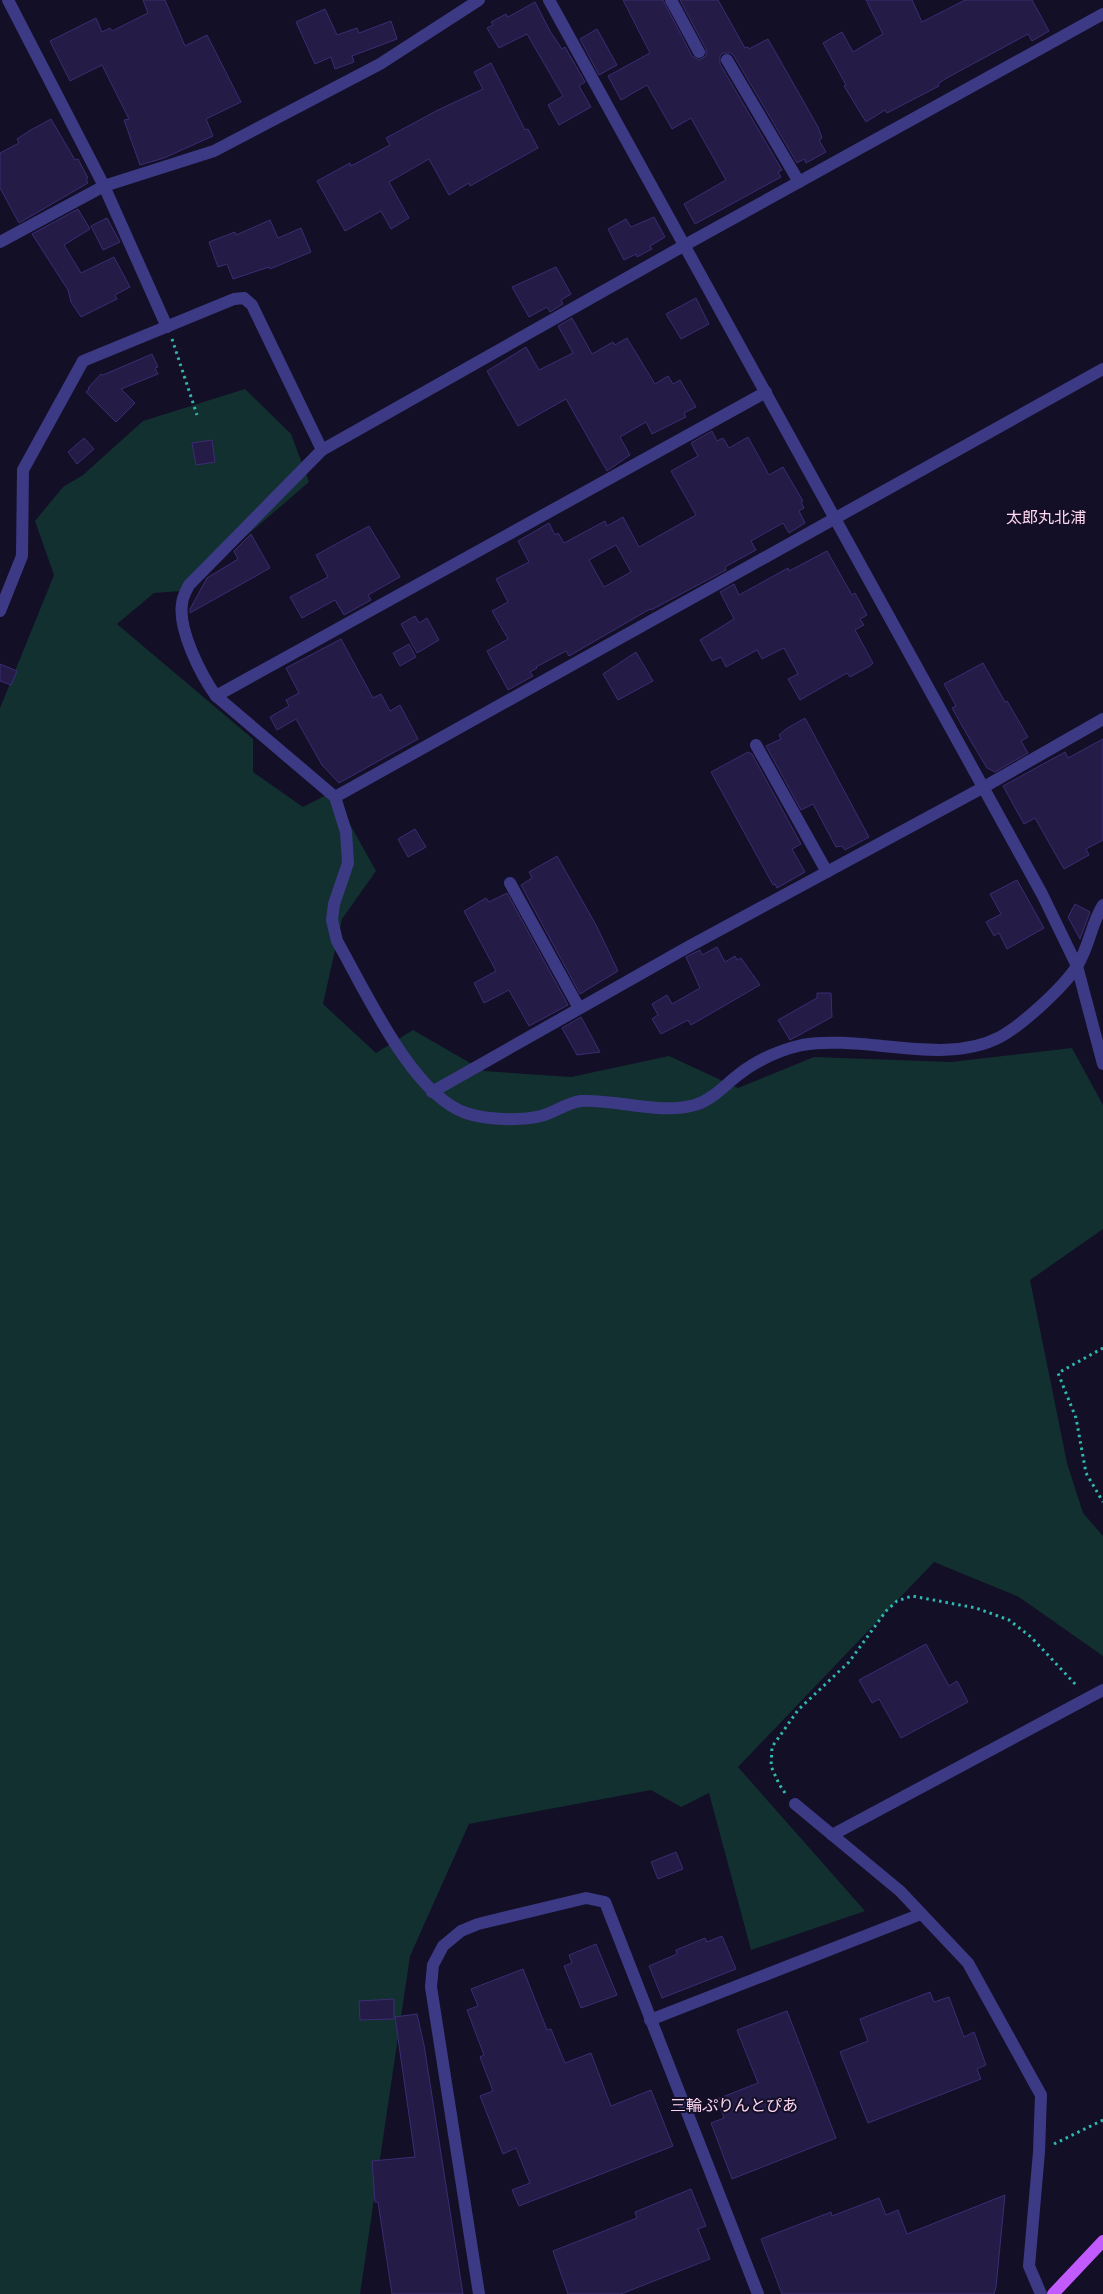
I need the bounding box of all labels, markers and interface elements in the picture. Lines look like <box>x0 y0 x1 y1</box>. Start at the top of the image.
district label: 太郎丸北浦 <box>1006 507 1086 527</box>
district label: 三輪ぷりんとぴあ <box>670 2095 798 2115</box>

